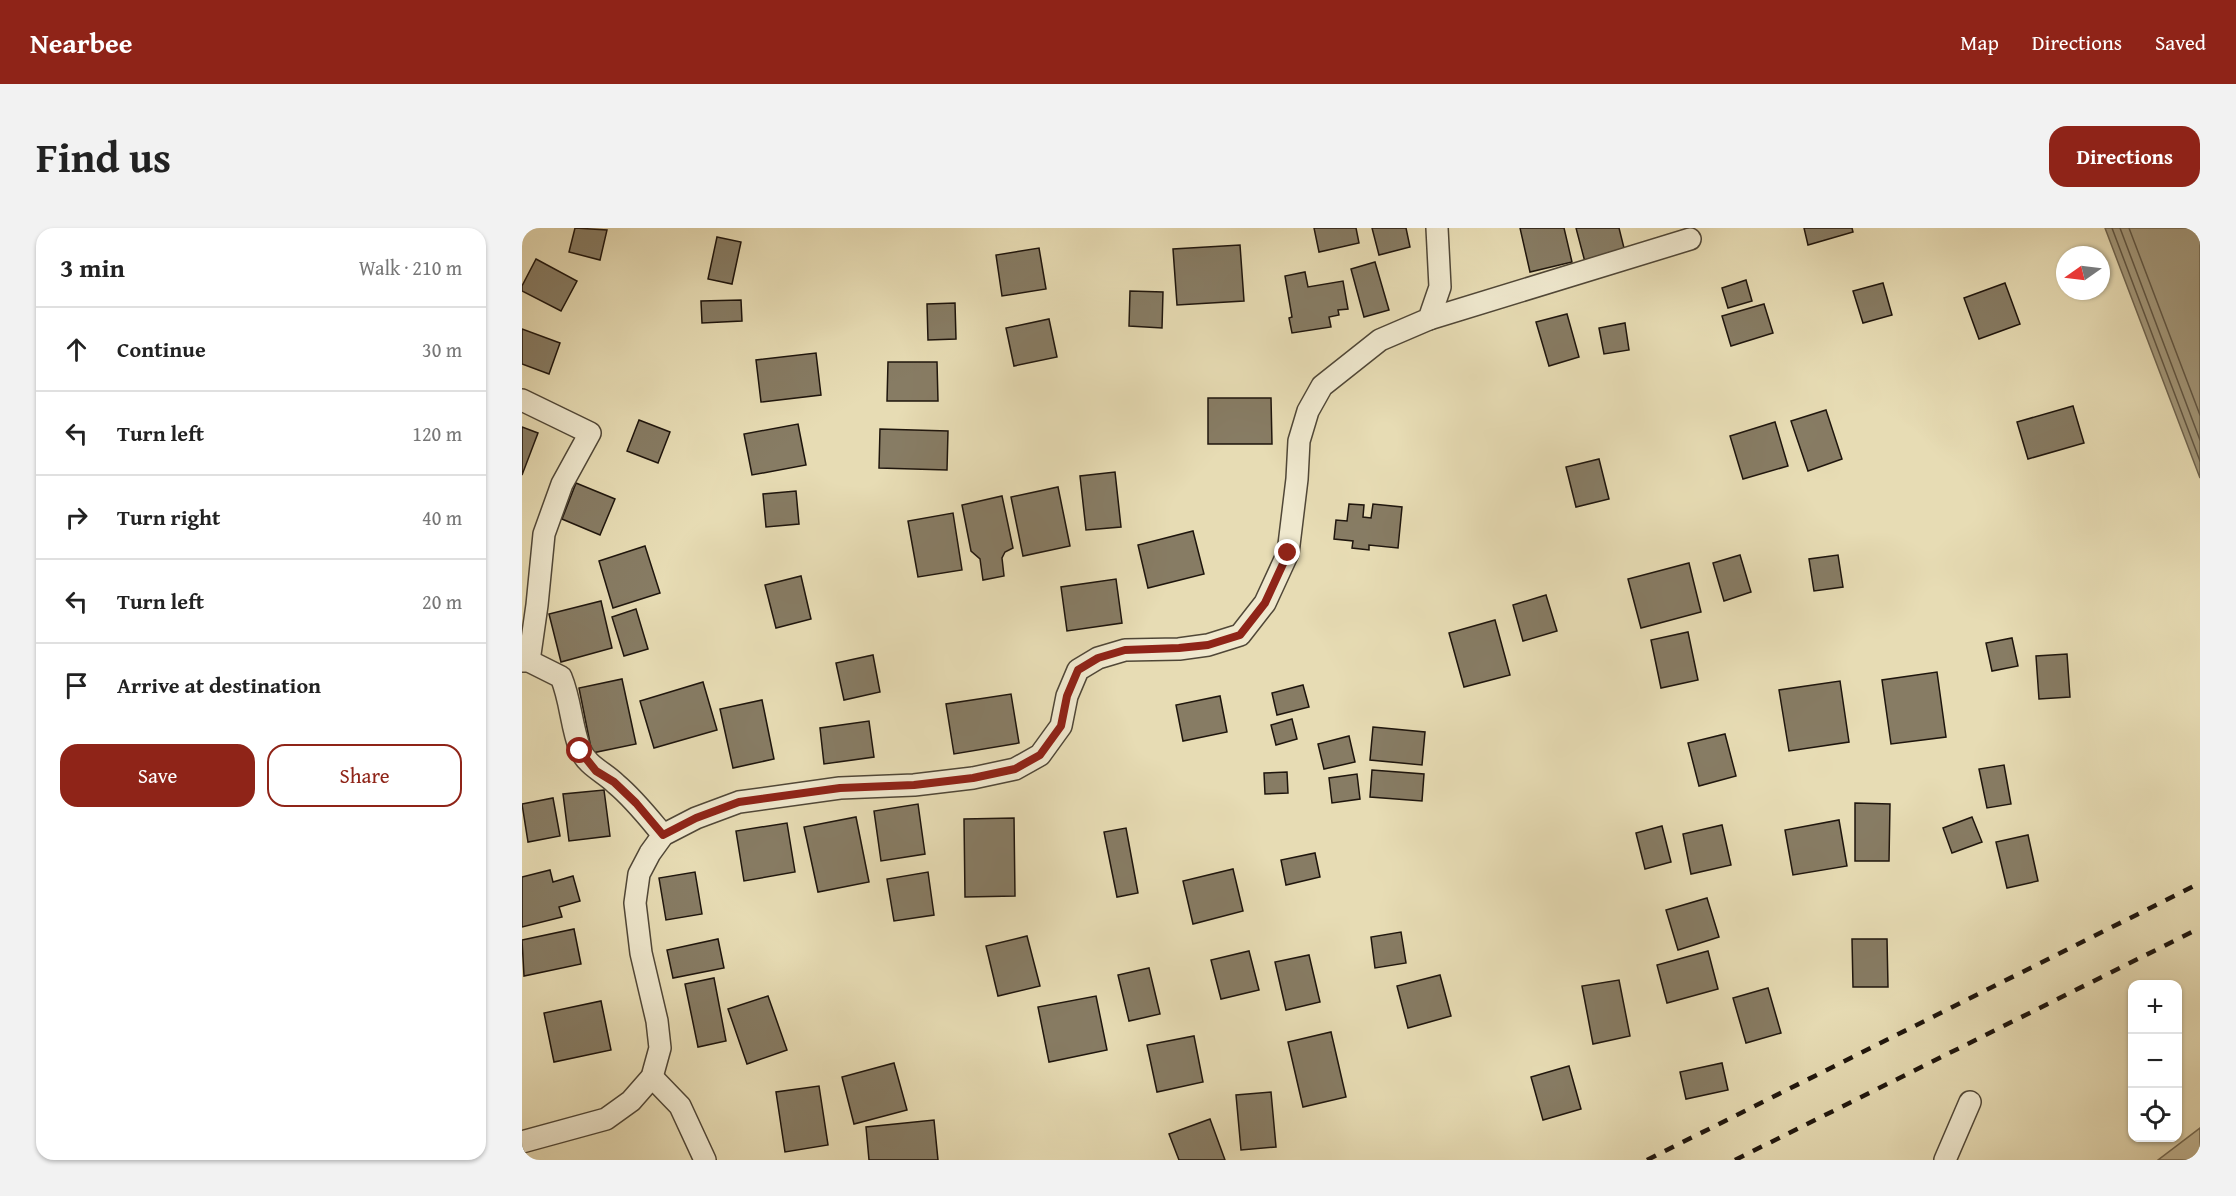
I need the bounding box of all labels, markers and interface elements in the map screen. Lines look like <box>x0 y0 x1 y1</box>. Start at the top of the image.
text: Nearbee <box>30 22 133 63</box>
text: Map <box>1960 27 1999 58</box>
text: Directions <box>2032 27 2122 58</box>
text: Saved <box>2155 27 2206 58</box>
text: Find us <box>36 126 171 187</box>
button: Directions <box>2049 126 2200 187</box>
north arrow <box>2056 246 2110 300</box>
text: 3 min <box>60 248 125 287</box>
text: Walk · 210 m <box>359 253 462 282</box>
icon: ahead <box>60 333 93 366</box>
text: Continue <box>117 333 206 365</box>
text: 30 m <box>422 335 462 364</box>
icon: left <box>60 417 93 450</box>
text: Turn left <box>117 417 204 449</box>
text: 120 m <box>412 419 462 448</box>
icon: right <box>60 501 93 534</box>
text: Turn right <box>117 501 220 533</box>
text: 40 m <box>422 503 462 532</box>
route end <box>1274 539 1300 565</box>
icon: left <box>60 585 93 618</box>
text: Turn left <box>117 585 204 617</box>
text: 20 m <box>422 587 462 616</box>
icon: arrive <box>60 669 93 702</box>
text: Arrive at destination <box>117 669 321 701</box>
route start <box>566 737 592 763</box>
button: Save <box>60 744 255 807</box>
button: Share <box>267 744 462 807</box>
map controls <box>2128 980 2182 1142</box>
button: + <box>2128 980 2182 1034</box>
button: − <box>2128 1034 2182 1088</box>
button: locate <box>2128 1088 2182 1142</box>

